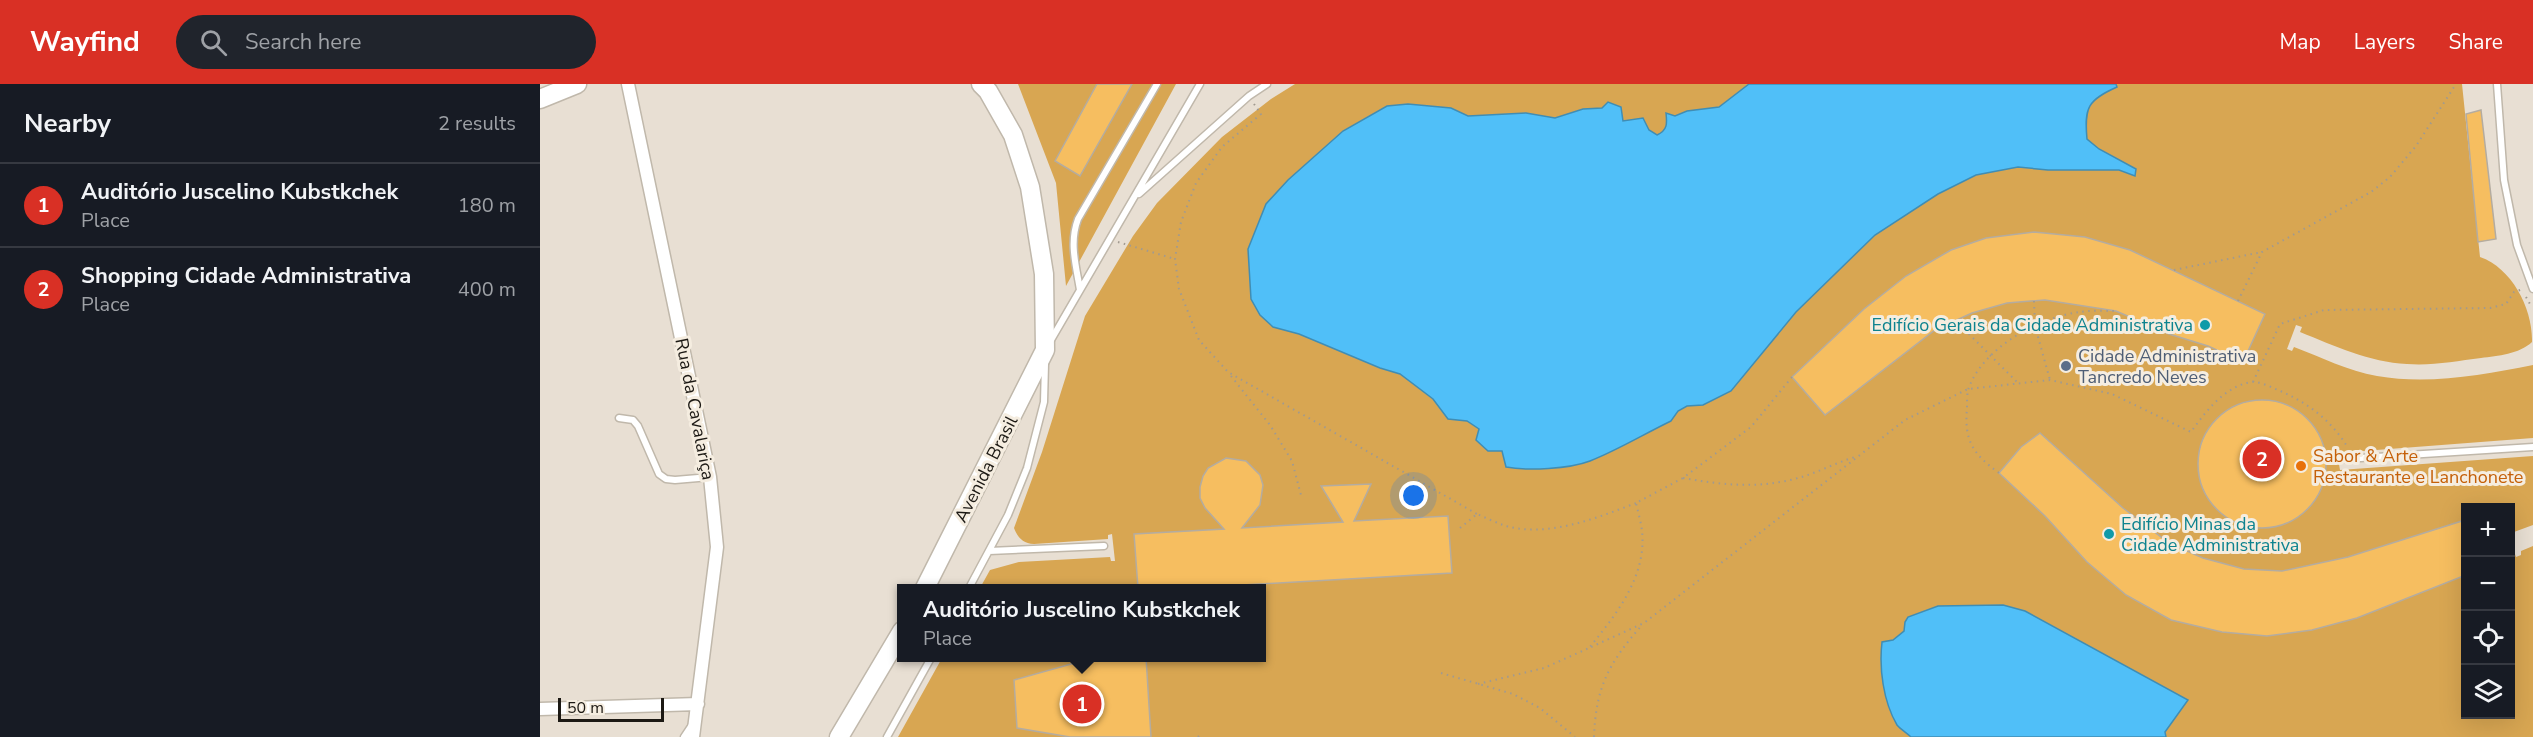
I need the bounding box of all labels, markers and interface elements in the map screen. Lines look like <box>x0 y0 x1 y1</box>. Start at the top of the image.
search box <box>176 15 596 69</box>
text: Wayfind <box>30 23 140 61</box>
icon: search <box>197 26 230 59</box>
text: Search here <box>245 27 362 57</box>
text: Map <box>2279 28 2321 56</box>
text: Layers <box>2354 28 2415 56</box>
text: Share <box>2448 28 2503 56</box>
text: Nearby <box>24 106 111 141</box>
text: 2 results <box>438 110 516 137</box>
text: Auditório Juscelino Kubstkchek <box>81 177 398 207</box>
text: 1 <box>38 192 50 219</box>
text: 180 m <box>458 192 516 219</box>
text: Place <box>81 207 130 234</box>
text: Shopping Cidade Administrativa <box>81 261 411 291</box>
text: 2 <box>38 276 50 303</box>
text: 400 m <box>458 276 516 303</box>
text: Place <box>81 291 130 318</box>
place label: Edifício Gerais da Cidade Administrativa <box>1872 313 2193 337</box>
marker: Edifício Gerais da Cidade Administrativa <box>2198 318 2212 332</box>
street label: Rua da Cavalariça <box>669 336 721 482</box>
place label: Cidade Administrativa Tancredo Neves <box>2078 344 2256 389</box>
marker: Cidade Administrativa Tancredo Neves <box>2059 359 2073 373</box>
street label: Avenida Brasil <box>949 411 1023 526</box>
pin: 2 <box>2242 436 2282 482</box>
place label: Sabor & Arte Restaurante e Lanchonete <box>2313 444 2523 489</box>
marker: Sabor & Arte Restaurante e Lanchonete <box>2294 459 2308 473</box>
your location <box>1399 481 1428 510</box>
map controls <box>2461 503 2515 719</box>
button: + <box>2461 503 2515 557</box>
place label: Edifício Minas da Cidade Administrativa <box>2121 512 2299 557</box>
marker: Edifício Minas da Cidade Administrativa <box>2102 527 2116 541</box>
button: − <box>2461 557 2515 611</box>
popup <box>897 584 1266 662</box>
text: Auditório Juscelino Kubstkchek <box>923 595 1240 625</box>
button: locate <box>2461 611 2515 665</box>
text: Place <box>923 625 972 652</box>
button: layers <box>2461 665 2515 719</box>
pin: 1 <box>1062 682 1102 726</box>
scale bar <box>558 695 664 722</box>
text: 50 m <box>567 697 604 719</box>

